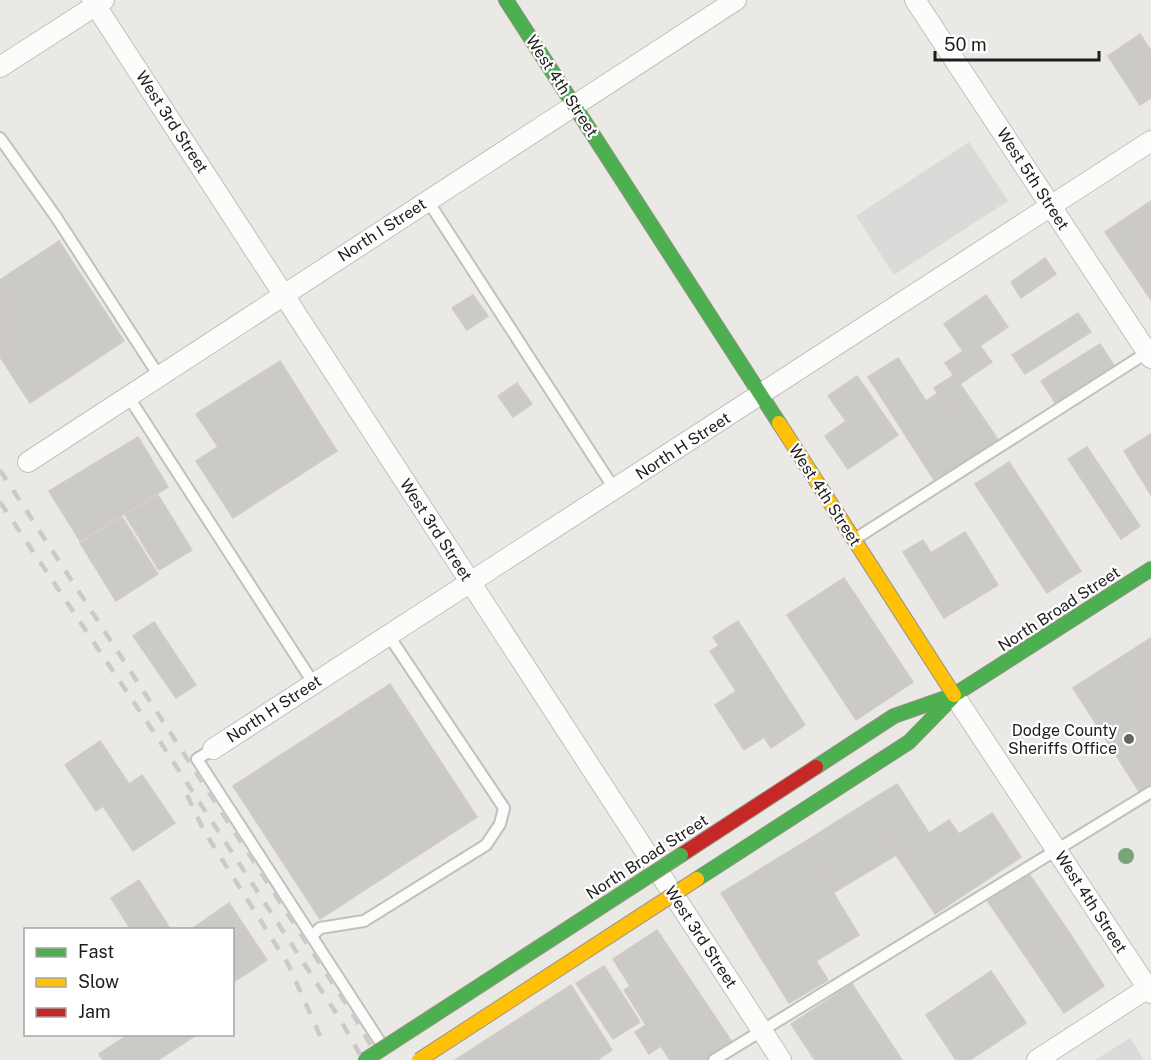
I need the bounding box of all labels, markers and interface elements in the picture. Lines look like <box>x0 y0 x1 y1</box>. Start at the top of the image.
scale bar <box>935 24 1098 62</box>
street label: West 4th Street <box>522 31 602 141</box>
text: 50 m <box>944 34 987 55</box>
street label: West 3rd Street <box>132 67 212 177</box>
street label: West 5th Street <box>993 124 1073 234</box>
street label: North I Street <box>334 194 430 266</box>
street label: North H Street <box>632 408 734 484</box>
street label: West 4th Street <box>785 440 865 550</box>
street label: West 3rd Street <box>396 475 476 585</box>
street label: North Broad Street <box>995 563 1123 655</box>
street label: North H Street <box>223 671 325 747</box>
place label: Dodge County Sheriffs Office <box>1008 721 1117 758</box>
marker: Dodge County Sheriffs Office <box>1122 732 1136 746</box>
street label: North Broad Street <box>583 811 711 903</box>
street label: West 4th Street <box>1051 847 1131 957</box>
street label: West 3rd Street <box>661 882 741 992</box>
legend <box>24 928 234 1036</box>
text: Fast <box>78 941 114 962</box>
text: Slow <box>78 971 119 992</box>
text: Jam <box>78 1001 111 1022</box>

